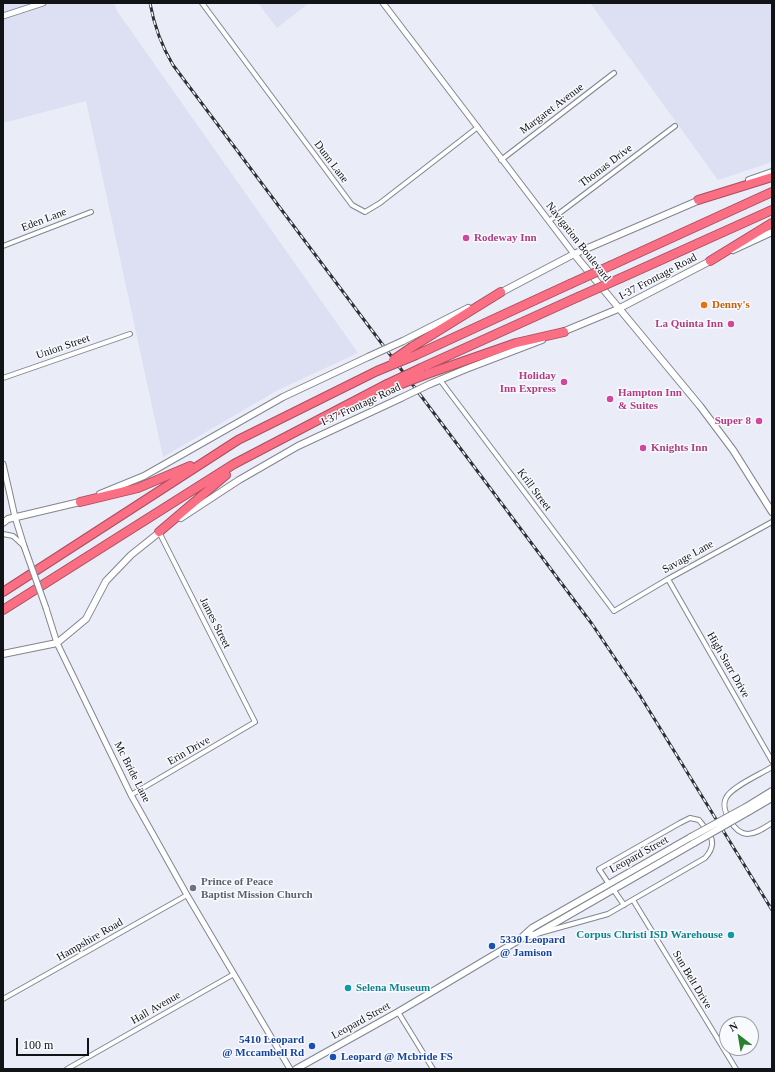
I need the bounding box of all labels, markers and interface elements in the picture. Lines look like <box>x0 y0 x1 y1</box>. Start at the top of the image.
street label: Margaret Avenue <box>518 81 586 137</box>
street label: Dunn Lane <box>311 138 351 186</box>
street label: Thomas Drive <box>577 142 635 190</box>
street label: Navigation Boulevard <box>543 200 613 284</box>
street label: Eden Lane <box>20 205 68 235</box>
place label: Rodeway Inn <box>474 231 537 245</box>
marker: Rodeway Inn <box>461 233 471 243</box>
street label: I-37 Frontage Road <box>617 251 699 303</box>
place label: Denny's <box>712 298 750 312</box>
marker: Denny's <box>699 300 709 310</box>
place label: La Quinta Inn <box>655 317 723 331</box>
marker: La Quinta Inn <box>726 319 736 329</box>
street label: Union Street <box>34 332 92 362</box>
place label: Holiday Inn Express <box>500 369 556 395</box>
marker: Holiday Inn Express <box>559 377 569 387</box>
street label: I-37 Frontage Road <box>319 381 403 429</box>
place label: Hampton Inn & Suites <box>618 386 682 412</box>
marker: Hampton Inn & Suites <box>605 394 615 404</box>
place label: Super 8 <box>715 414 751 428</box>
marker: Super 8 <box>754 416 764 426</box>
place label: Knights Inn <box>651 441 708 455</box>
marker: Knights Inn <box>638 443 648 453</box>
street label: Krill Street <box>514 466 554 514</box>
street label: Savage Lane <box>660 538 716 576</box>
street label: James Street <box>197 595 233 651</box>
street label: High Starr Drive <box>704 630 752 700</box>
street label: Erin Drive <box>165 734 213 768</box>
street label: Mc Bride Lane <box>111 739 153 805</box>
street label: Leopard Street <box>607 833 671 877</box>
place label: Prince of Peace Baptist Mission Church <box>201 875 313 901</box>
marker: Prince of Peace Baptist Mission Church <box>188 883 198 893</box>
street label: Hampshire Road <box>55 916 125 964</box>
place label: Corpus Christi ISD Warehouse <box>576 928 723 942</box>
marker: Corpus Christi ISD Warehouse <box>726 930 736 940</box>
place label: 5330 Leopard @ Jamison <box>500 933 565 959</box>
marker: 5330 Leopard @ Jamison <box>487 941 497 951</box>
street label: Sun Belt Drive <box>669 948 715 1012</box>
place label: Selena Museum <box>356 981 430 995</box>
marker: Selena Museum <box>343 983 353 993</box>
street label: Hall Avenue <box>129 989 183 1027</box>
street label: Leopard Street <box>329 999 393 1043</box>
north arrow <box>719 1016 759 1056</box>
text: N <box>727 1019 740 1034</box>
scale bar <box>18 1030 91 1056</box>
place label: 5410 Leopard @ Mccambell Rd <box>222 1033 304 1059</box>
text: 100 m <box>23 1038 53 1052</box>
marker: 5410 Leopard @ Mccambell Rd <box>307 1041 317 1051</box>
place label: Leopard @ Mcbride FS <box>341 1050 453 1064</box>
marker: Leopard @ Mcbride FS <box>328 1052 338 1062</box>

